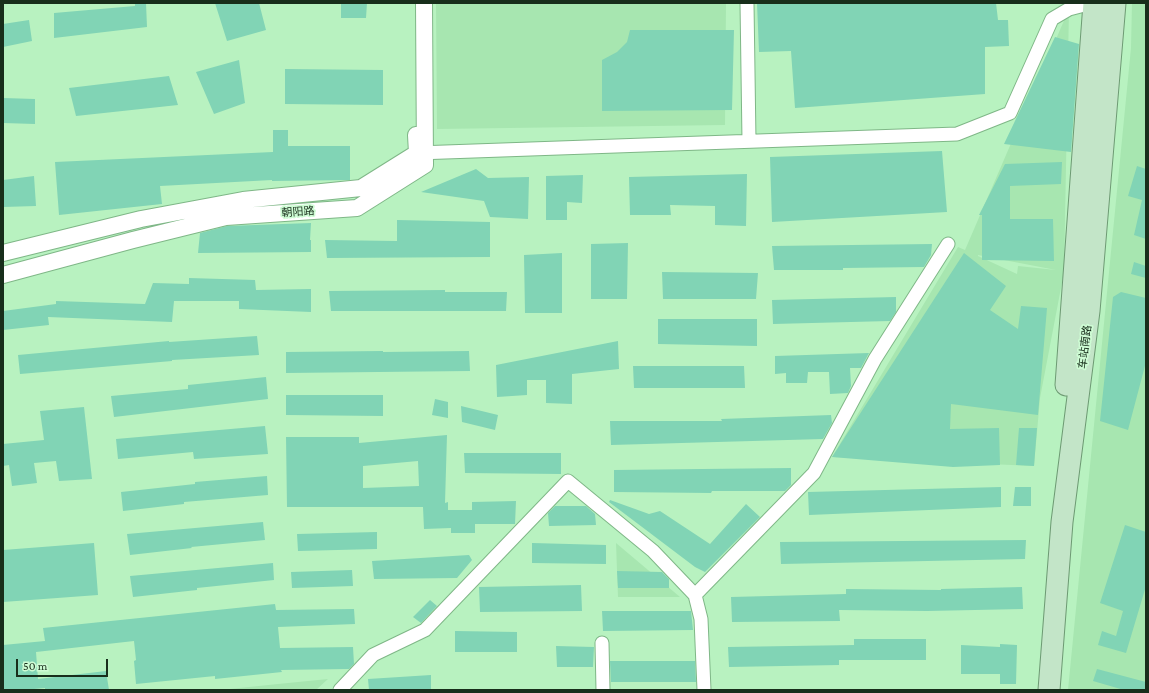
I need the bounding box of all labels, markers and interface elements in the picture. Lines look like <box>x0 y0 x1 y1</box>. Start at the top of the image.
street label: 朝阳路 <box>281 204 315 220</box>
street label: 车站南路 <box>1076 324 1094 370</box>
scale bar <box>18 651 110 677</box>
text: 50 m <box>23 659 47 673</box>

